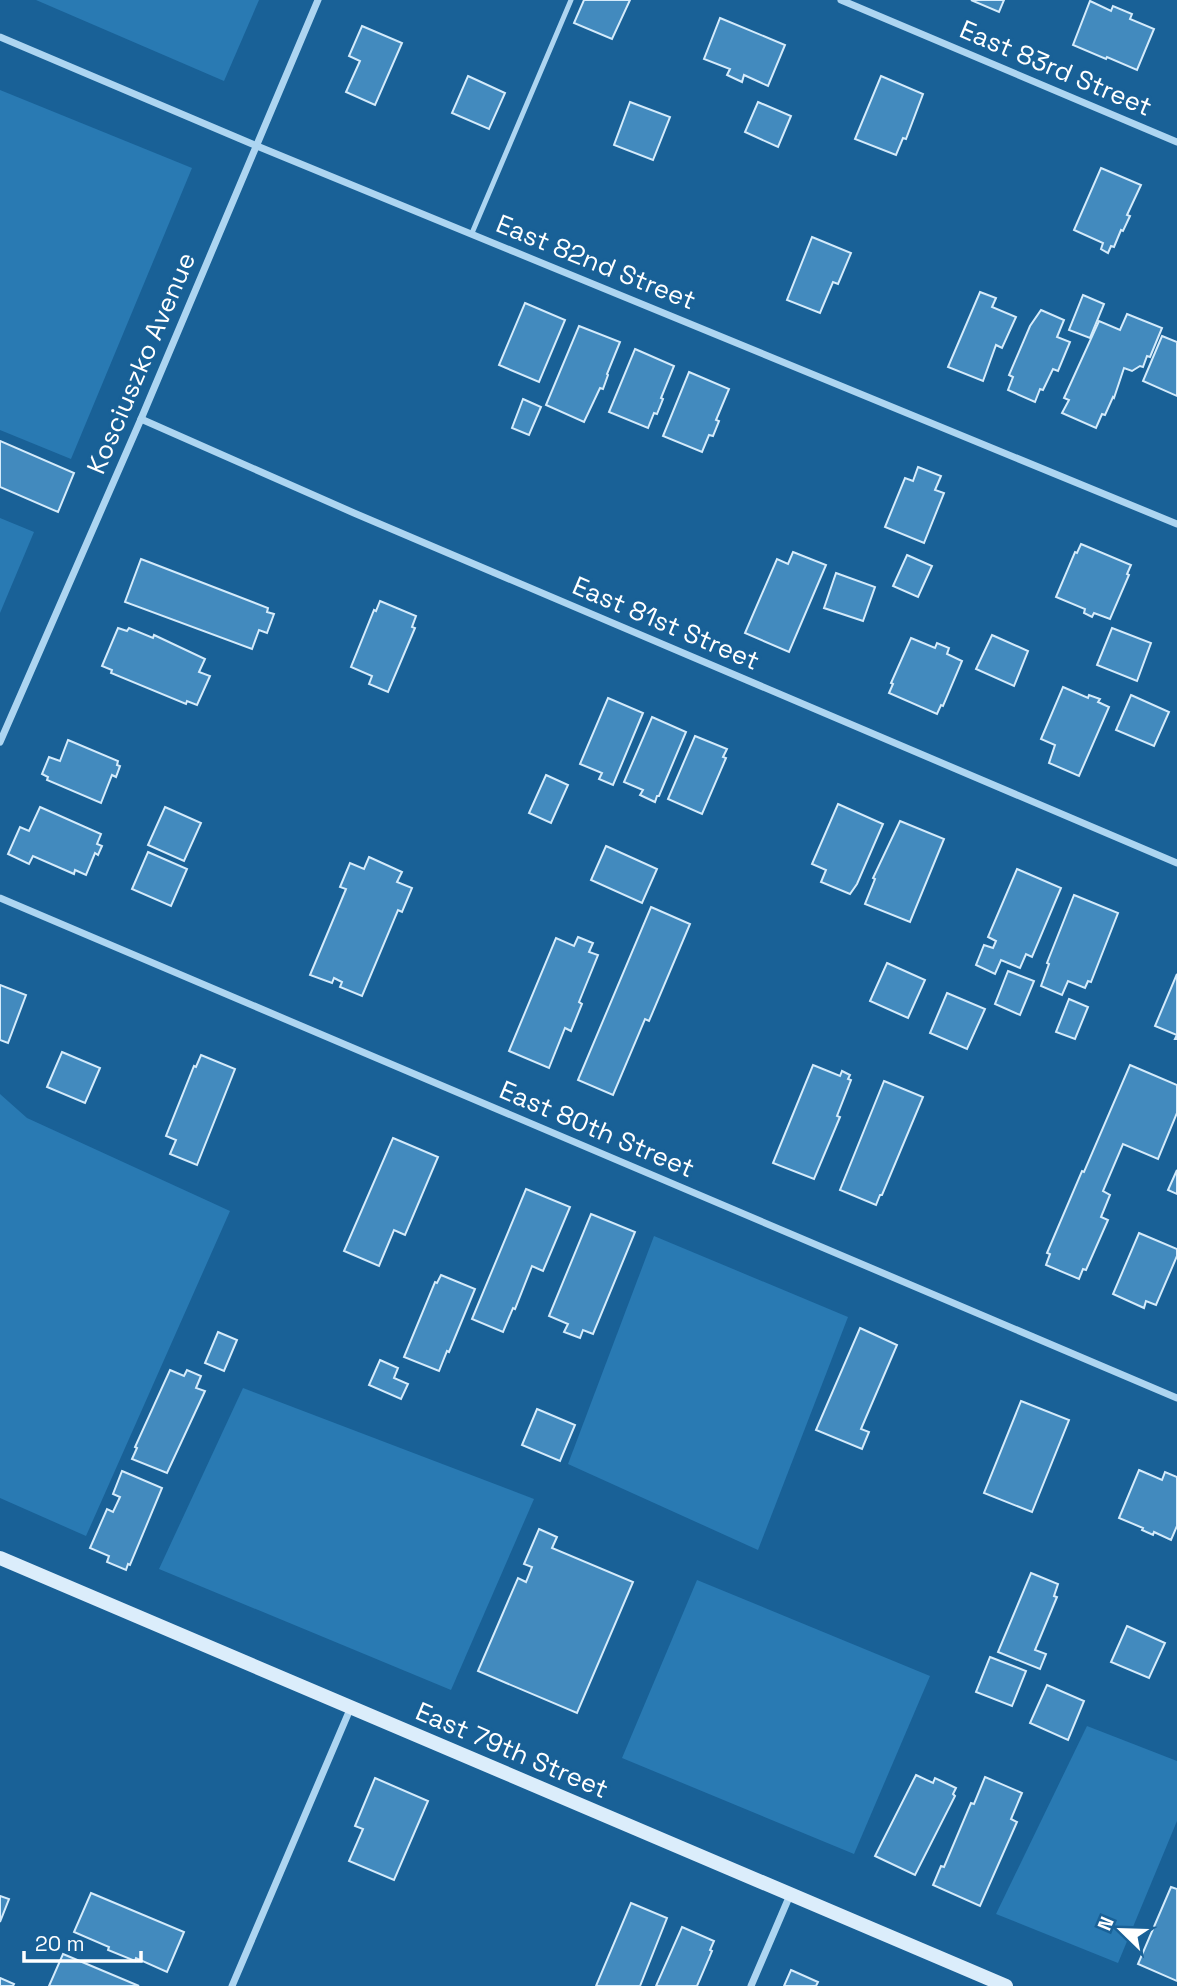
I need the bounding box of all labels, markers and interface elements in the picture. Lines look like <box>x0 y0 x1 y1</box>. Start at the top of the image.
street label: East 83rd Street <box>955 12 1157 124</box>
street label: East 82nd Street <box>491 206 701 318</box>
street label: Kosciuszko Avenue <box>79 247 203 479</box>
street label: East 81st Street <box>567 568 765 678</box>
street label: East 80th Street <box>494 1073 700 1185</box>
street label: East 79th Street <box>410 1694 614 1806</box>
north arrow <box>1086 1895 1156 1965</box>
text: N <box>1092 1913 1120 1934</box>
scale bar <box>24 1920 142 1964</box>
text: 20 m <box>35 1930 85 1957</box>

